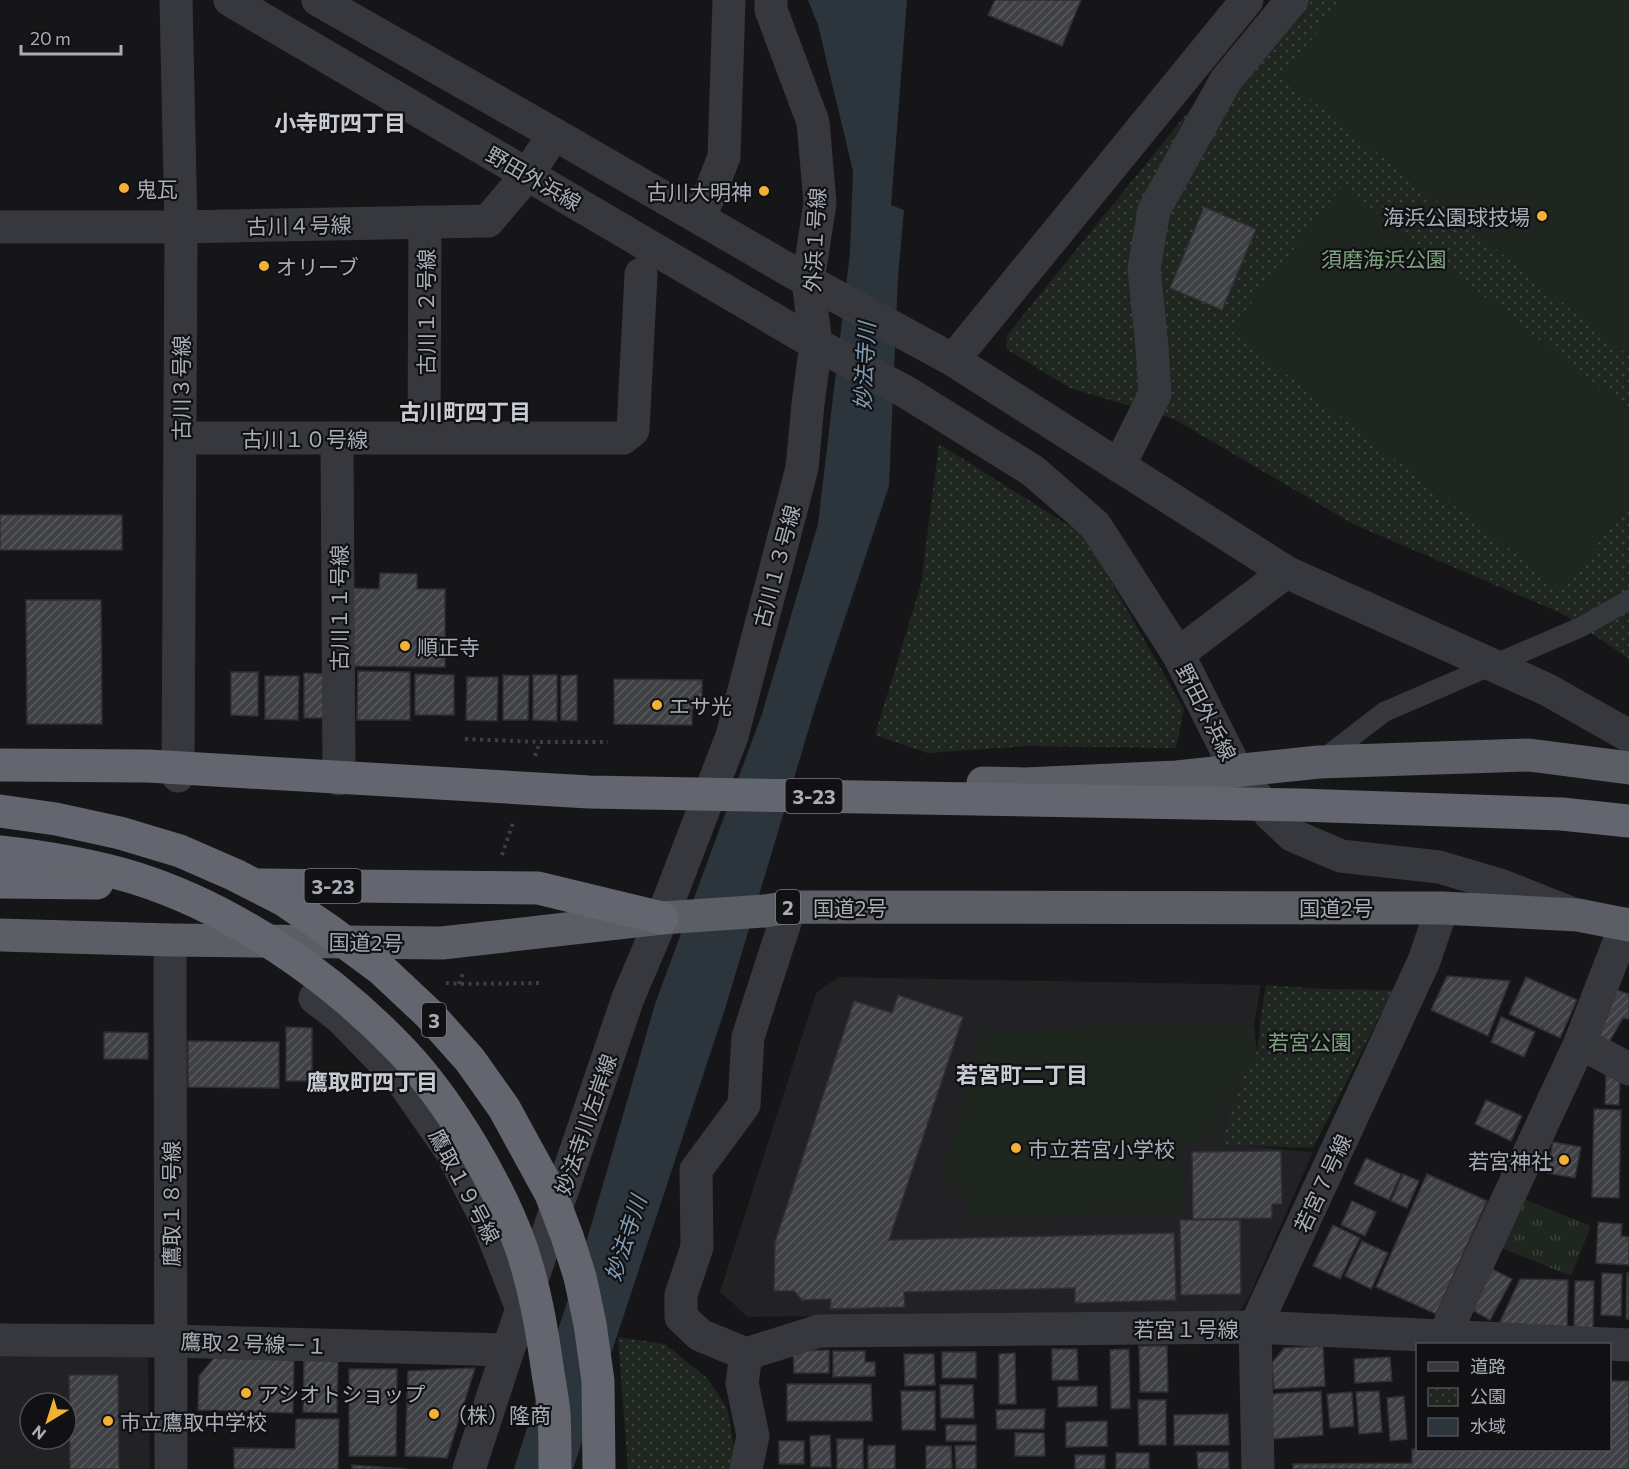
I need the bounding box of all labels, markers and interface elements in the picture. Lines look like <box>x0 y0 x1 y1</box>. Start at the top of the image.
scale bar <box>21 18 122 56</box>
text: 20 m <box>30 27 71 49</box>
district label: 小寺町四丁目 <box>274 109 406 136</box>
street label: 野田外浜線 <box>482 141 586 215</box>
place label: 鬼瓦 <box>136 176 178 201</box>
place label: 古川大明神 <box>647 179 752 204</box>
marker: 鬼瓦 <box>117 181 131 195</box>
marker: 古川大明神 <box>757 184 771 198</box>
street label: 外浜１号線 <box>799 187 829 293</box>
place label: 海浜公園球技場 <box>1383 204 1530 229</box>
marker: 海浜公園球技場 <box>1535 209 1549 223</box>
street label: 古川４号線 <box>246 212 352 238</box>
park label: 須磨海浜公園 <box>1321 246 1447 271</box>
street label: 古川１２号線 <box>413 249 438 375</box>
place label: オリーブ <box>276 254 359 279</box>
marker: オリーブ <box>257 259 271 273</box>
water label: 妙法寺川 <box>848 319 880 411</box>
street label: 古川３号線 <box>168 336 193 441</box>
district label: 古川町四丁目 <box>399 398 531 425</box>
street label: 古川１０号線 <box>242 426 368 451</box>
street label: 古川１３号線 <box>748 502 804 630</box>
street label: 古川１１号線 <box>326 545 351 671</box>
place label: 順正寺 <box>417 634 480 659</box>
marker: 順正寺 <box>398 639 412 653</box>
street label: 野田外浜線 <box>1172 660 1242 764</box>
place label: エサ光 <box>669 693 732 718</box>
marker: エサ光 <box>650 698 664 712</box>
road number: 3-23 <box>786 779 842 813</box>
road number: 3-23 <box>304 869 362 903</box>
road number: 2 <box>776 890 800 924</box>
street label: 国道2号 <box>813 895 887 920</box>
street label: 国道2号 <box>1299 895 1373 920</box>
street label: 国道2号 <box>328 929 404 955</box>
road number: 3 <box>422 1003 446 1037</box>
park label: 若宮公園 <box>1268 1029 1352 1054</box>
street label: 妙法寺川左岸線 <box>549 1050 621 1198</box>
district label: 若宮町二丁目 <box>956 1061 1088 1088</box>
district label: 鷹取町四丁目 <box>306 1068 438 1095</box>
street label: 鷹取１９号線 <box>424 1125 506 1247</box>
street label: 若宮７号線 <box>1288 1130 1356 1236</box>
place label: 市立若宮小学校 <box>1028 1136 1175 1161</box>
street label: 鷹取１８号線 <box>158 1141 183 1267</box>
marker: 市立若宮小学校 <box>1009 1141 1023 1155</box>
place label: 若宮神社 <box>1468 1148 1552 1173</box>
marker: 若宮神社 <box>1557 1153 1571 1167</box>
water label: 妙法寺川 <box>599 1190 652 1284</box>
street label: 若宮１号線 <box>1134 1316 1239 1341</box>
street label: 鷹取２号線－１ <box>180 1328 328 1358</box>
legend <box>1416 1343 1611 1451</box>
text: 道路 <box>1470 1355 1506 1377</box>
place label: アシオトショップ <box>258 1381 425 1406</box>
text: 公園 <box>1470 1385 1506 1407</box>
marker: アシオトショップ <box>239 1386 253 1400</box>
north arrow <box>18 1391 78 1451</box>
place label: （株）隆商 <box>446 1402 551 1427</box>
marker: （株）隆商 <box>427 1407 441 1421</box>
place label: 市立鷹取中学校 <box>120 1409 267 1434</box>
marker: 市立鷹取中学校 <box>101 1414 115 1428</box>
text: 水域 <box>1470 1415 1506 1437</box>
text: N <box>28 1422 49 1444</box>

